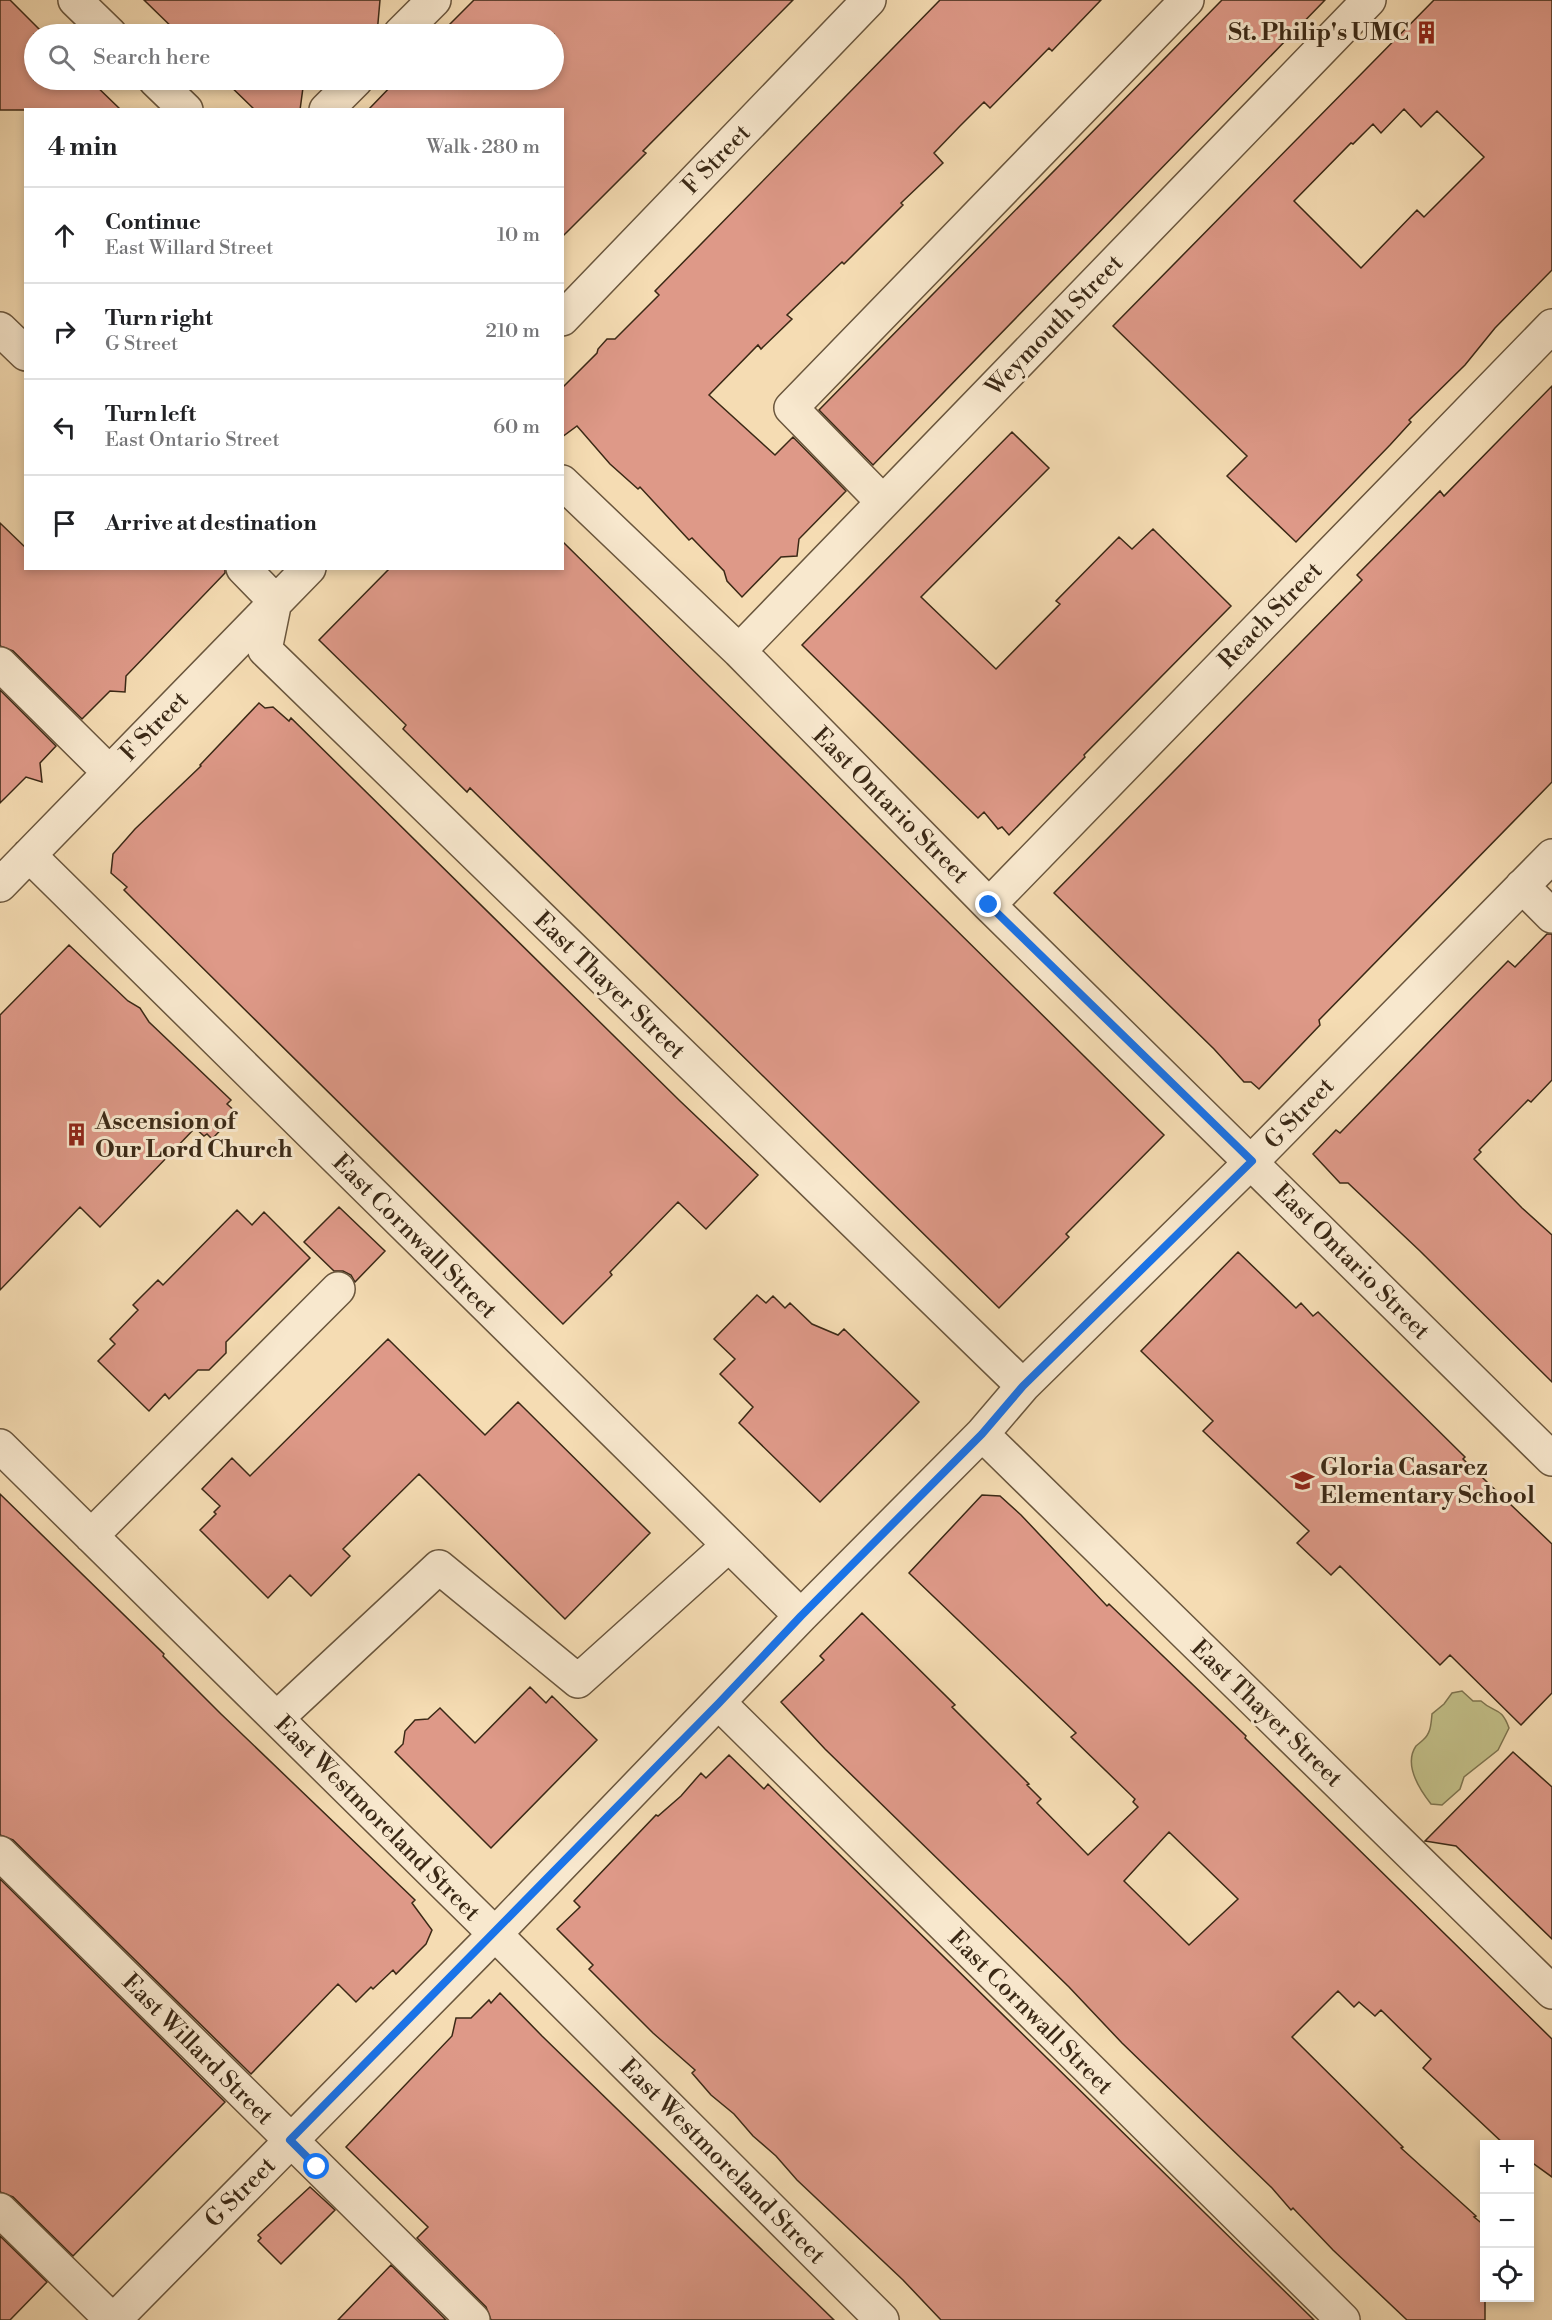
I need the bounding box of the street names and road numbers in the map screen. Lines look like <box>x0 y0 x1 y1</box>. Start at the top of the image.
street label: F Street <box>676 118 758 201</box>
street label: Weymouth Street <box>979 248 1130 403</box>
street label: Reach Street <box>1212 556 1329 675</box>
street label: F Street <box>114 685 196 768</box>
street label: East Ontario Street <box>806 721 975 891</box>
street label: East Thayer Street <box>527 906 692 1066</box>
street label: G Street <box>1258 1071 1341 1156</box>
street label: East Cornwall Street <box>326 1148 503 1326</box>
street label: East Ontario Street <box>1267 1177 1436 1347</box>
street label: East Thayer Street <box>1184 1634 1349 1794</box>
street label: East Westmoreland Street <box>268 1710 487 1928</box>
street label: East Cornwall Street <box>942 1924 1119 2102</box>
street label: East Willard Street <box>115 1968 280 2132</box>
street label: East Westmoreland Street <box>613 2053 832 2271</box>
street label: G Street <box>199 2151 283 2234</box>

